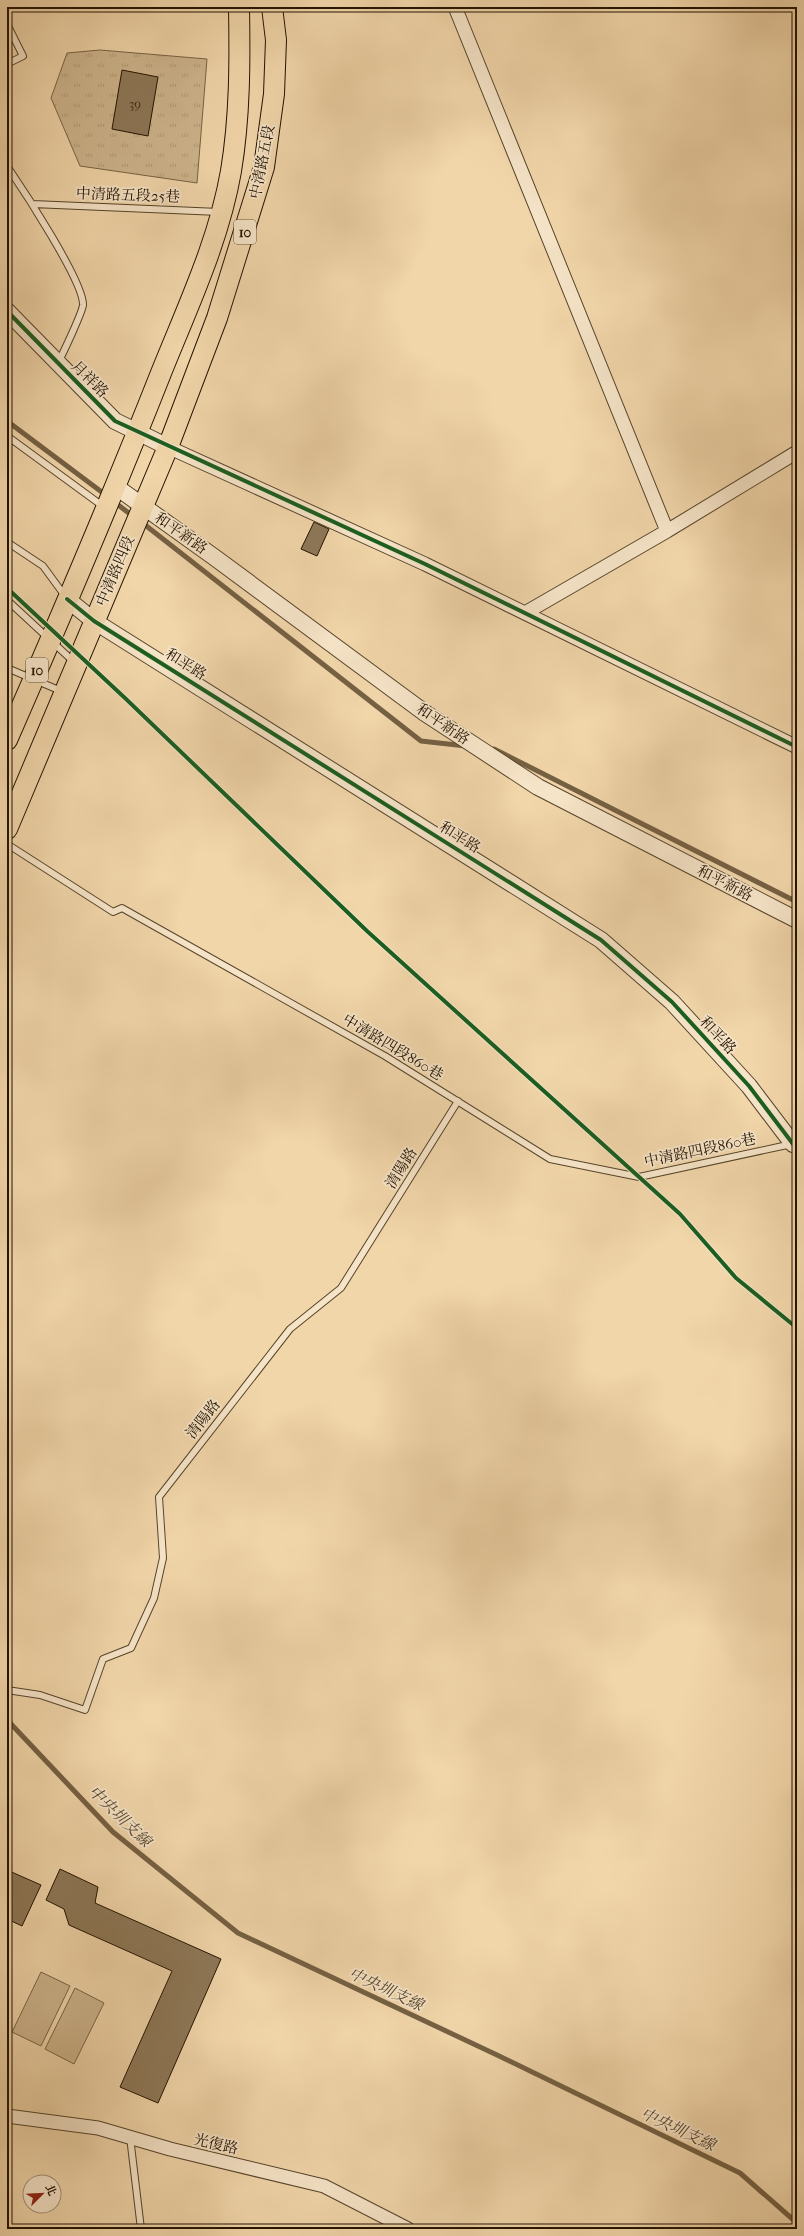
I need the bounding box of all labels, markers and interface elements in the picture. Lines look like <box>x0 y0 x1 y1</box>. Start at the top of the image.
house number: 39 <box>129 96 141 111</box>
street label: 中清路五段 <box>246 123 278 201</box>
street label: 中清路五段25巷 <box>76 184 180 206</box>
road number: 10 <box>234 220 256 244</box>
street label: 月祥路 <box>68 357 112 401</box>
street label: 和平新路 <box>151 508 211 558</box>
street label: 中清路四段 <box>92 533 138 609</box>
street label: 和平路 <box>162 644 210 684</box>
road number: 10 <box>26 658 48 682</box>
street label: 和平新路 <box>413 700 473 748</box>
street label: 和平路 <box>436 817 484 857</box>
street label: 和平新路 <box>694 861 756 905</box>
street label: 中清路四段860巷 <box>340 1010 446 1084</box>
street label: 和平路 <box>696 1012 740 1058</box>
street label: 中清路四段860巷 <box>642 1129 758 1171</box>
street label: 清陽路 <box>381 1144 421 1192</box>
street label: 清陽路 <box>182 1396 224 1442</box>
water label: 中央圳支線 <box>85 1781 157 1852</box>
water label: 中央圳支線 <box>346 1963 428 2015</box>
water label: 中央圳支線 <box>638 2103 720 2155</box>
street label: 光復路 <box>192 2130 240 2158</box>
north arrow <box>22 2174 62 2214</box>
text: 北 <box>43 2182 59 2198</box>

